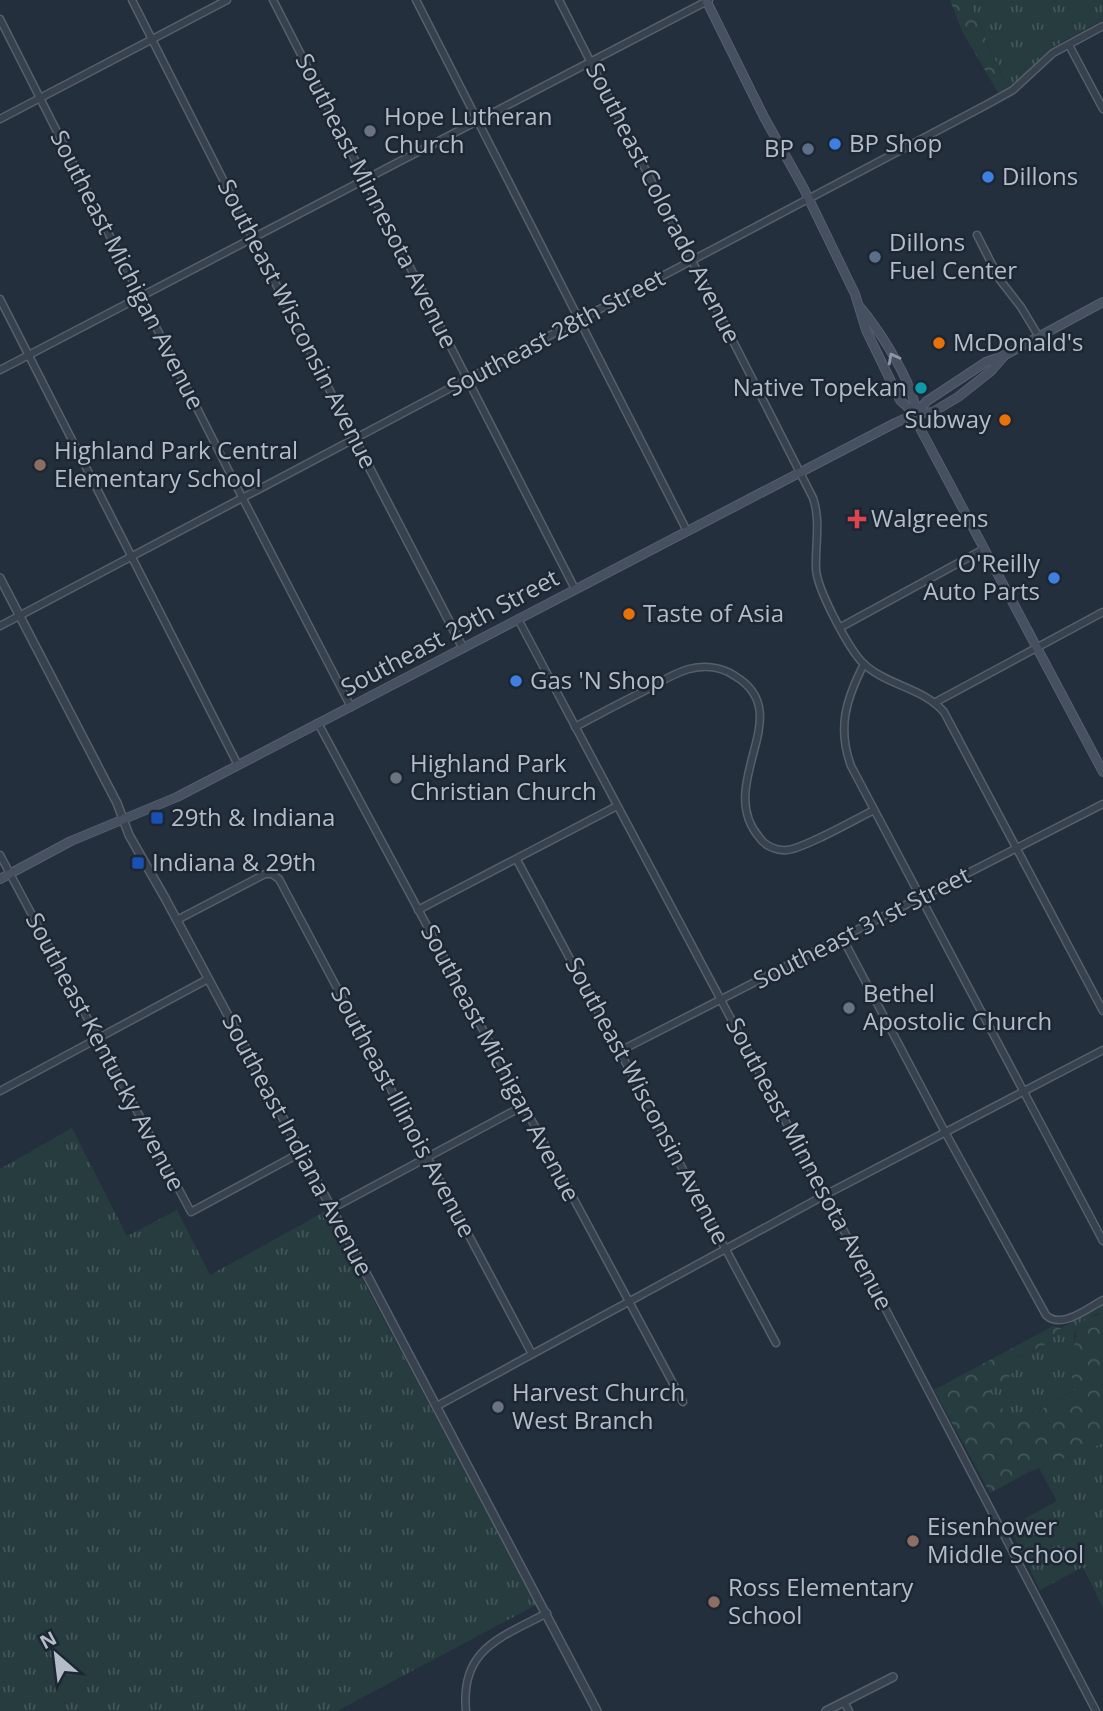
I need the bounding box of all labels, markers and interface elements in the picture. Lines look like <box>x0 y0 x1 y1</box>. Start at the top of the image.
street label: Southeast Minnesota Avenue <box>288 47 466 353</box>
street label: Southeast Colorado Avenue <box>579 56 750 348</box>
place label: Hope Lutheran Church <box>384 99 552 160</box>
marker: Hope Lutheran Church <box>362 123 378 139</box>
street label: Southeast Michigan Avenue <box>43 124 213 415</box>
place label: BP Shop <box>849 126 942 159</box>
place label: BP <box>764 131 794 164</box>
marker: BP Shop <box>827 136 843 152</box>
marker: BP <box>800 141 816 157</box>
place label: Dillons <box>1002 159 1078 192</box>
marker: Dillons <box>980 169 996 185</box>
street label: Southeast Wisconsin Avenue <box>211 173 386 474</box>
place label: Dillons Fuel Center <box>889 225 1017 286</box>
marker: Dillons Fuel Center <box>867 249 883 265</box>
street label: Southeast 28th Street <box>440 260 670 403</box>
place label: McDonald's <box>953 325 1083 358</box>
marker: McDonald's <box>931 335 947 351</box>
one-way arrow <box>888 353 901 365</box>
place label: Native Topekan <box>733 370 907 403</box>
marker: Native Topekan <box>913 380 929 396</box>
place label: Subway <box>904 402 992 435</box>
marker: Subway <box>997 412 1013 428</box>
place label: Highland Park Central Elementary School <box>54 433 298 494</box>
marker: Highland Park Central Elementary School <box>32 457 48 473</box>
place label: Walgreens <box>871 501 989 534</box>
marker: Walgreens <box>849 511 865 527</box>
place label: O'Reilly Auto Parts <box>923 546 1041 607</box>
street label: Southeast 29th Street <box>334 560 564 703</box>
marker: O'Reilly Auto Parts <box>1046 570 1062 586</box>
place label: Taste of Asia <box>643 596 784 629</box>
marker: Taste of Asia <box>621 606 637 622</box>
place label: Gas 'N Shop <box>530 663 665 696</box>
marker: Gas 'N Shop <box>508 673 524 689</box>
place label: Highland Park Christian Church <box>410 746 597 807</box>
marker: Highland Park Christian Church <box>388 770 404 786</box>
place label: 29th & Indiana <box>171 800 335 833</box>
marker: 29th & Indiana <box>149 810 165 826</box>
place label: Indiana & 29th <box>152 845 316 878</box>
marker: Indiana & 29th <box>130 855 146 871</box>
street label: Southeast 31st Street <box>747 858 975 996</box>
street label: Southeast Kentucky Avenue <box>19 906 194 1196</box>
street label: Southeast Michigan Avenue <box>414 918 589 1207</box>
street label: Southeast Wisconsin Avenue <box>558 951 738 1250</box>
place label: Bethel Apostolic Church <box>863 976 1052 1037</box>
street label: Southeast Illinois Avenue <box>324 980 485 1243</box>
marker: Bethel Apostolic Church <box>841 1000 857 1016</box>
street label: Southeast Indiana Avenue <box>215 1008 381 1281</box>
street label: Southeast Minnesota Avenue <box>719 1011 902 1315</box>
place label: Harvest Church West Branch <box>512 1375 685 1436</box>
marker: Harvest Church West Branch <box>490 1399 506 1415</box>
place label: Eisenhower Middle School <box>927 1509 1084 1570</box>
marker: Eisenhower Middle School <box>905 1533 921 1549</box>
place label: Ross Elementary School <box>728 1570 914 1631</box>
marker: Ross Elementary School <box>706 1594 722 1610</box>
north arrow <box>21 1620 91 1690</box>
text: N <box>35 1625 61 1655</box>

